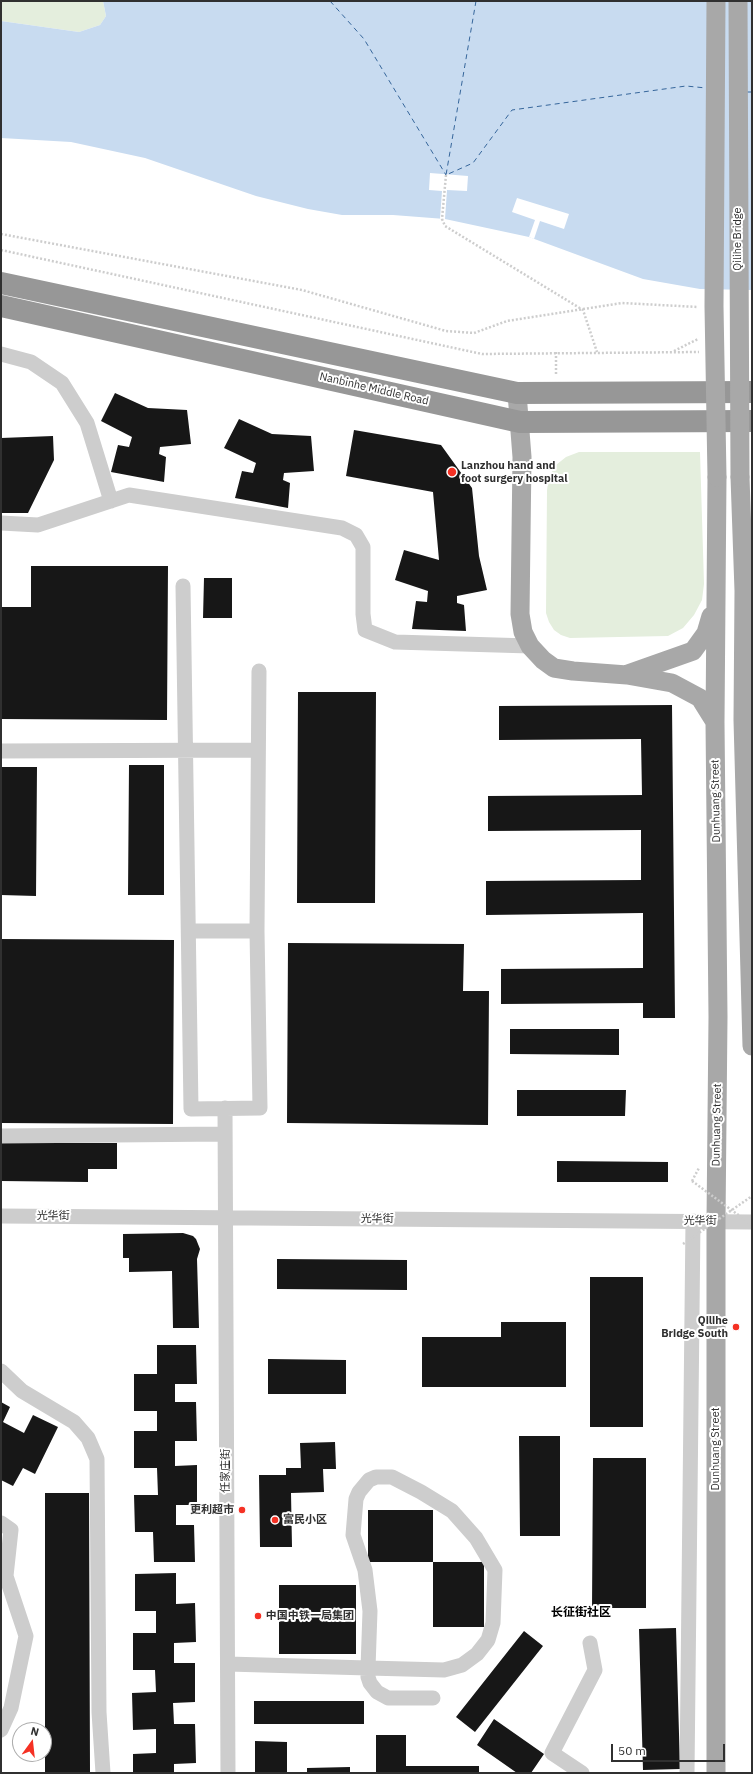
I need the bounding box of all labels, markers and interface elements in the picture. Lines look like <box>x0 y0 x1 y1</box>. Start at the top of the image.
street label: Qilihe Bridge <box>731 207 745 271</box>
street label: Nanbinhe Middle Road <box>318 370 430 408</box>
place label: Lanzhou hand and foot surgery hospital <box>461 459 568 485</box>
marker: Lanzhou hand and foot surgery hospital <box>446 466 458 478</box>
street label: Dunhuang Street <box>709 759 723 843</box>
street label: Dunhuang Street <box>710 1083 724 1167</box>
street label: 光华街 <box>37 1209 69 1223</box>
street label: 光华街 <box>361 1212 393 1226</box>
street label: 光华街 <box>684 1214 716 1228</box>
place label: Qilihe Bridge South <box>661 1314 728 1340</box>
marker: Qilihe Bridge South <box>731 1322 741 1332</box>
street label: Dunhuang Street <box>709 1407 723 1491</box>
street label: 任家庄街 <box>219 1449 233 1493</box>
place label: 更利超市 <box>190 1503 234 1517</box>
marker: 更利超市 <box>237 1505 247 1515</box>
place label: 富民小区 <box>283 1513 327 1527</box>
marker: 富民小区 <box>270 1515 280 1525</box>
district label: 长征街社区 <box>551 1606 611 1620</box>
place label: 中国中铁一局集团 <box>266 1609 354 1623</box>
marker: 中国中铁一局集团 <box>253 1611 263 1621</box>
north arrow <box>12 1722 52 1762</box>
text: N <box>29 1724 41 1739</box>
scale bar <box>613 1736 727 1762</box>
text: 50 m <box>618 1743 646 1758</box>

